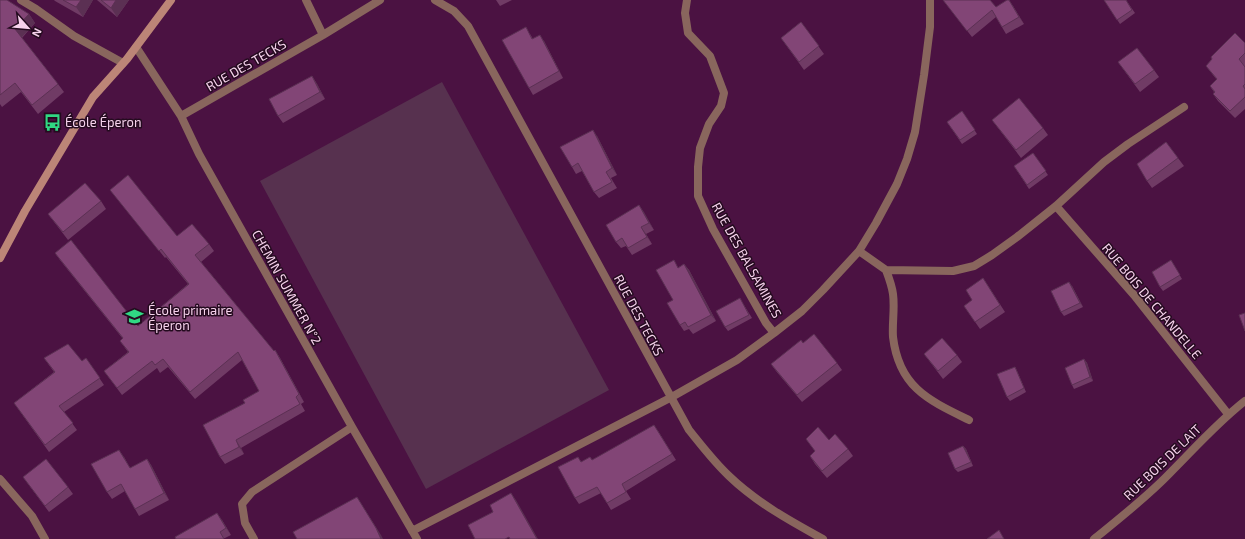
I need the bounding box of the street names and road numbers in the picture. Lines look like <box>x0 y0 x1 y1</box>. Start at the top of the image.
street label: RUE DES TECKS <box>203 36 289 94</box>
street label: RUE DES BALSAMINES <box>709 199 785 321</box>
street label: CHEMIN SUMMER N°2 <box>249 227 325 347</box>
street label: RUE BOIS DE CHANDELLE <box>1099 240 1205 362</box>
street label: RUE DES TECKS <box>611 272 667 358</box>
street label: RUE BOIS DE LAIT <box>1120 421 1204 503</box>

